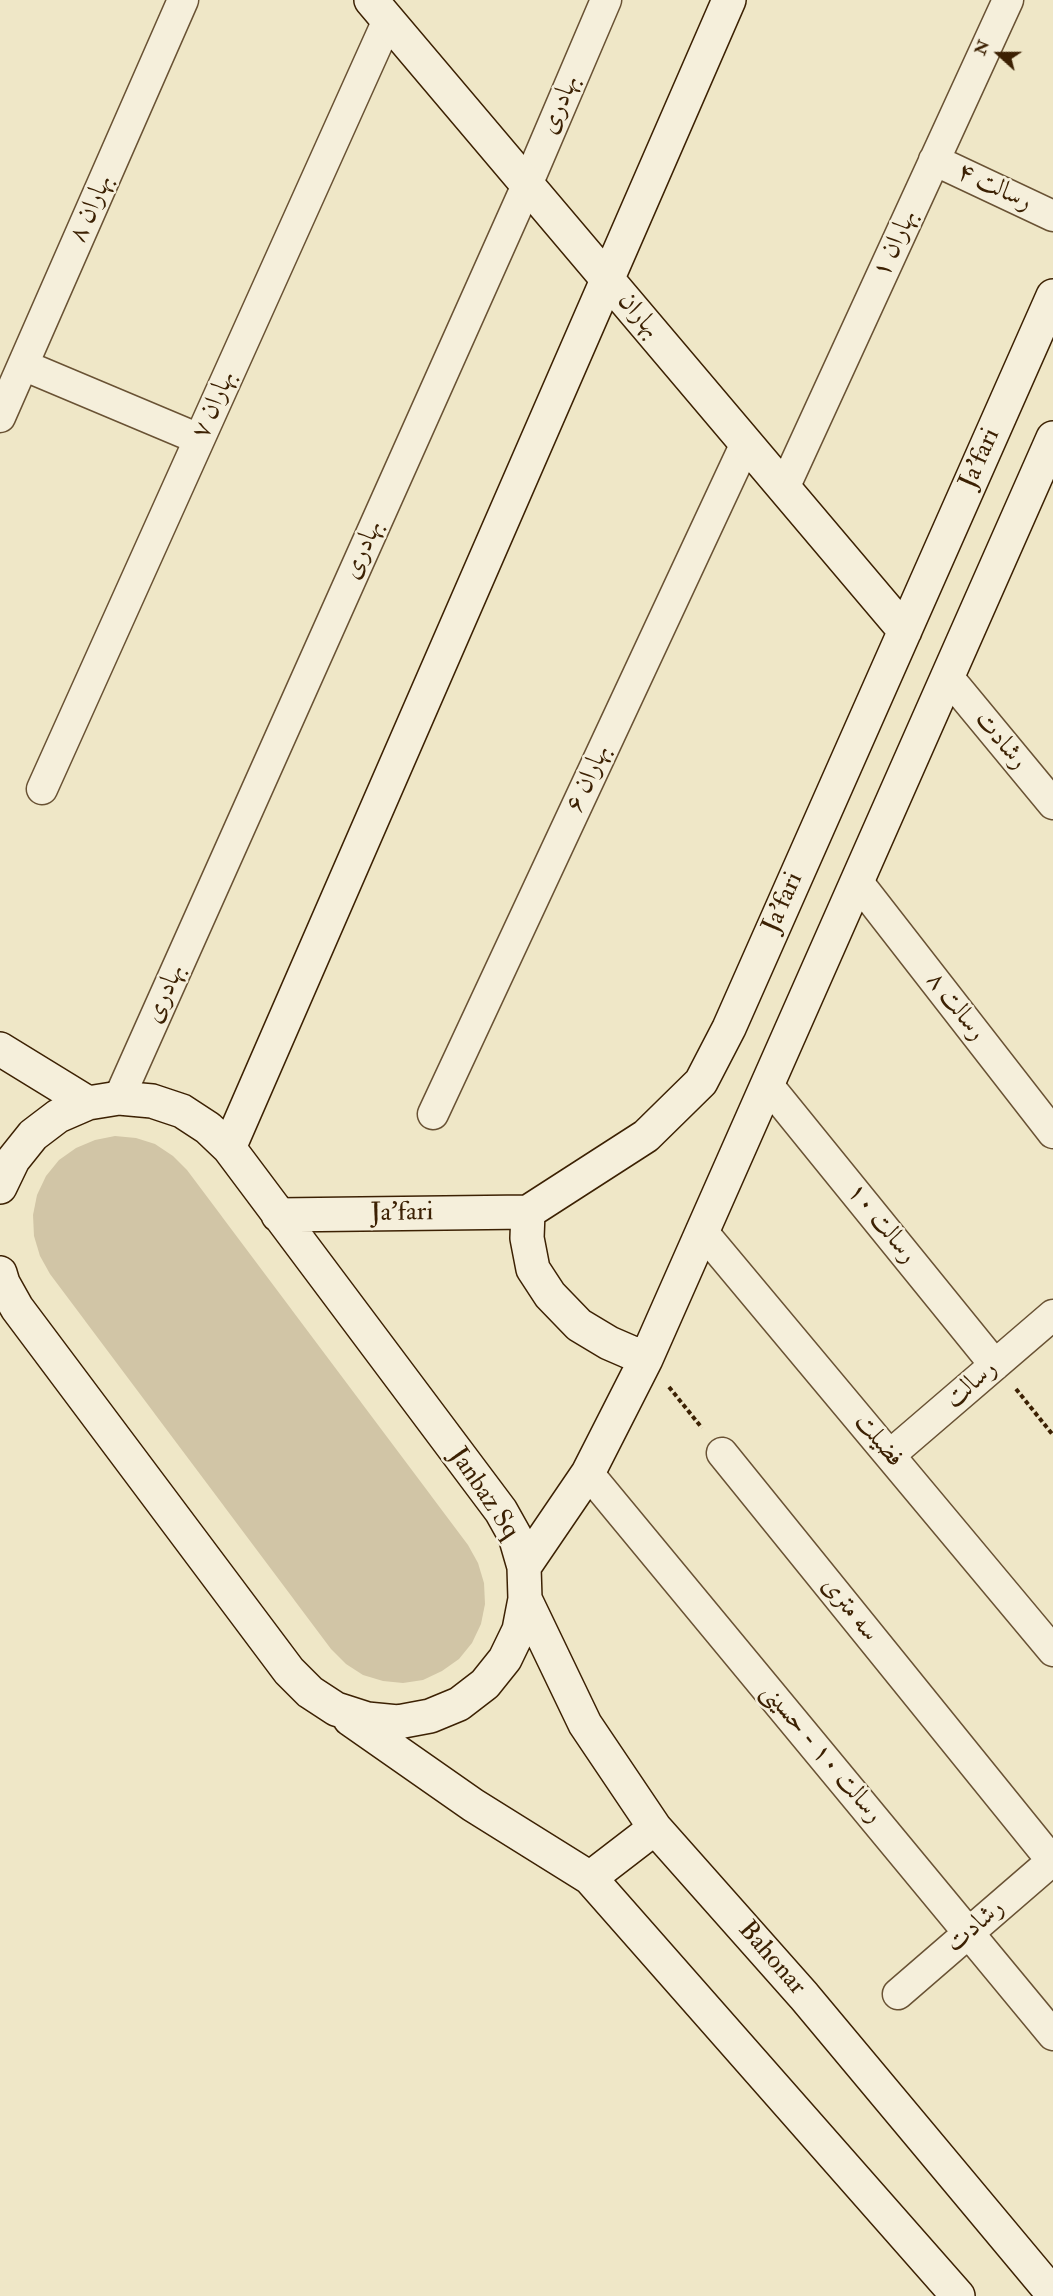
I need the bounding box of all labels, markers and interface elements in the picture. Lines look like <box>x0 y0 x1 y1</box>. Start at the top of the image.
north arrow <box>969 24 1029 84</box>
text: N <box>970 37 994 58</box>
street label: بهادری <box>535 71 587 139</box>
street label: رسالت ۴ <box>951 157 1037 219</box>
street label: بهاران ۸ <box>63 170 121 248</box>
street label: بهاران ۱ <box>867 205 925 283</box>
street label: بهاران <box>610 287 666 345</box>
street label: بهاران ۷ <box>186 366 244 444</box>
street label: Ja'fari <box>954 424 1008 494</box>
street label: بهادری <box>337 515 391 585</box>
street label: رشادت <box>967 705 1033 777</box>
street label: بهاران ۶ <box>560 740 618 818</box>
street label: Ja'fari <box>757 868 811 938</box>
street label: بهادری <box>139 959 193 1029</box>
street label: رسالت ۸ <box>918 966 992 1048</box>
street label: رسالت ۱۰ <box>839 1177 923 1271</box>
street label: Ja'fari <box>370 1198 434 1230</box>
street label: رسالت <box>940 1354 1004 1416</box>
street label: فضیلت <box>846 1408 910 1474</box>
street label: Janbaz Sq <box>441 1442 525 1546</box>
street label: سه متری <box>813 1571 885 1649</box>
street label: رسالت ۱۰ - حسینی <box>753 1678 889 1830</box>
street label: رشادت <box>941 1893 1011 1961</box>
street label: Bahonar <box>730 1916 812 2002</box>

